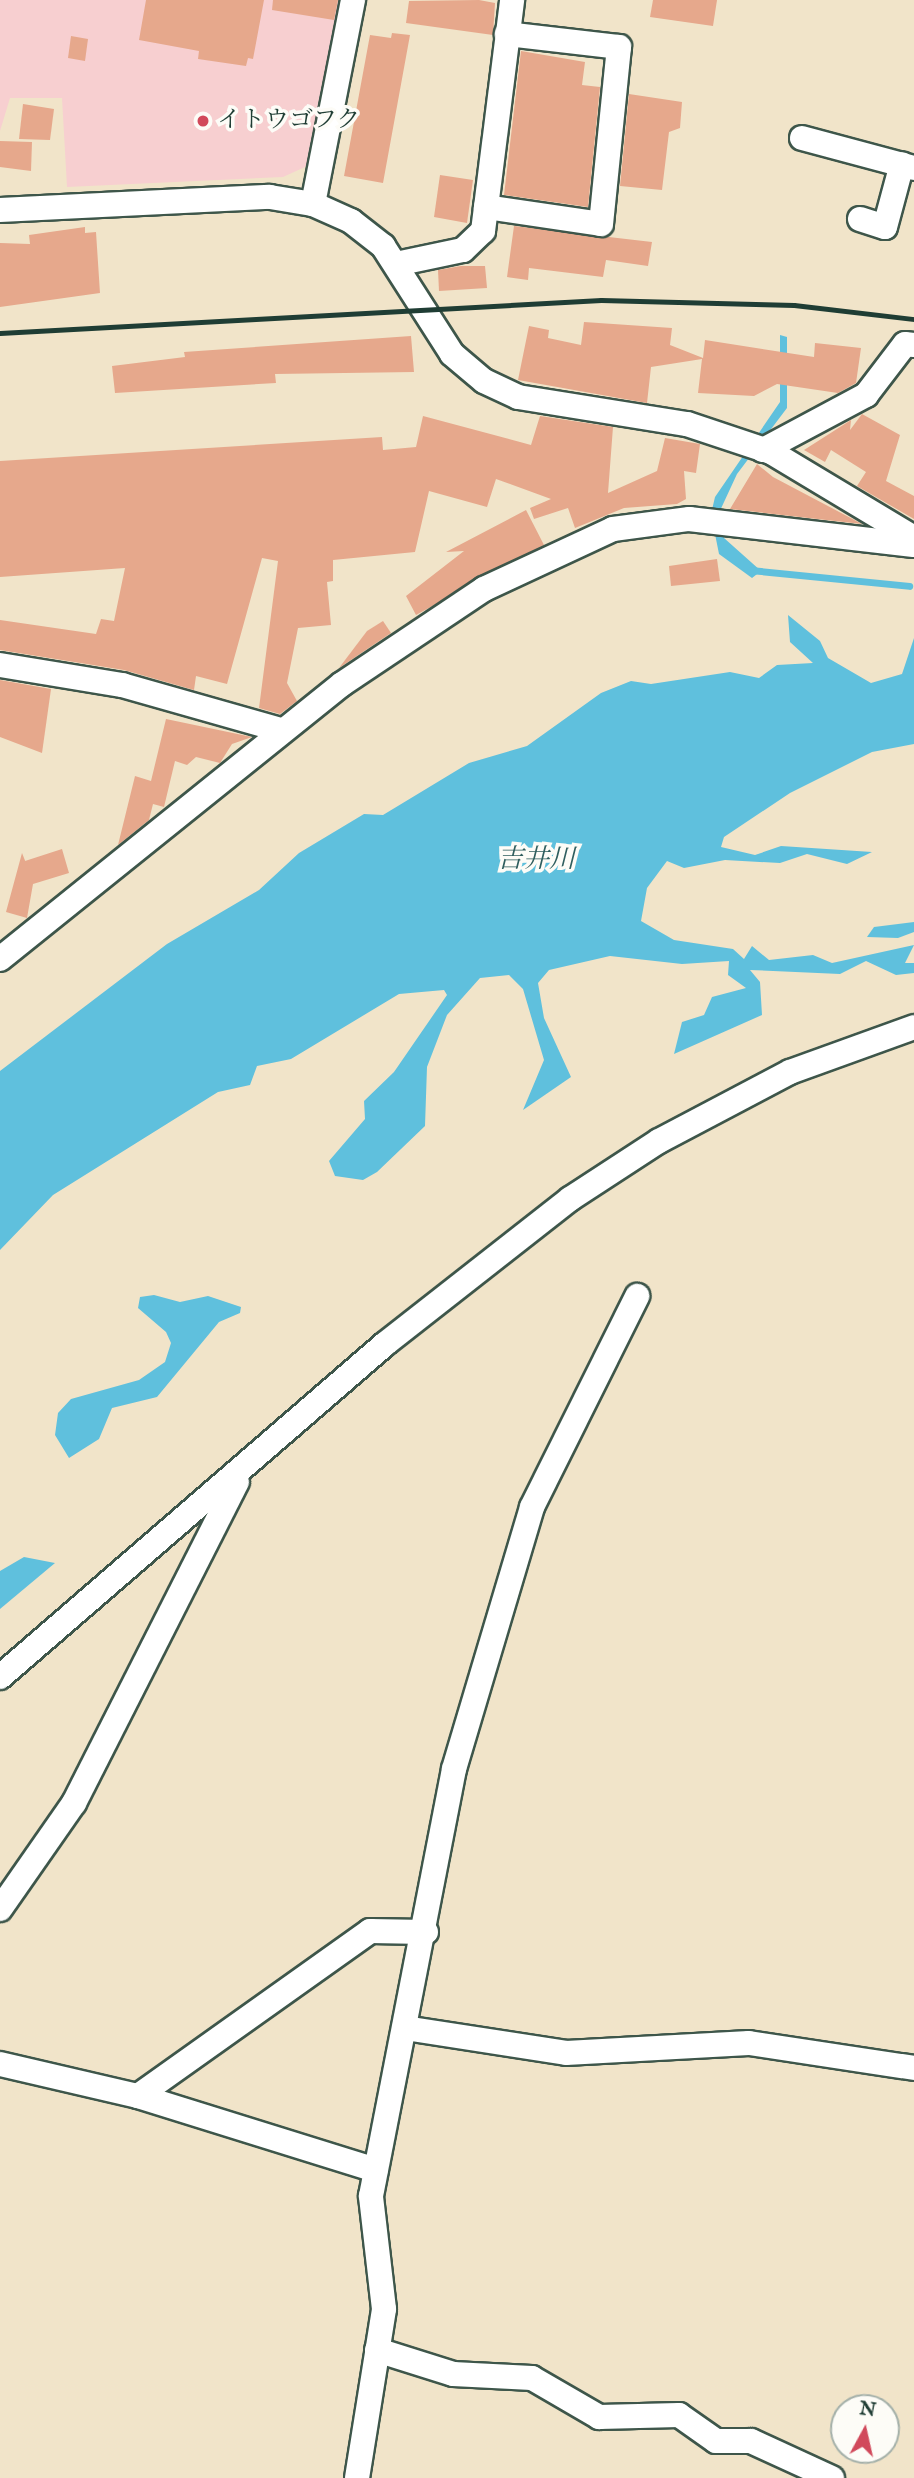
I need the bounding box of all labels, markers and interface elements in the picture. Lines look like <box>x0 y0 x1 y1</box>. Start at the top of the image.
place label: イトウゴフク <box>217 107 361 135</box>
marker: イトウゴフク <box>195 113 211 129</box>
water label: 吉井川 <box>497 844 575 876</box>
north arrow <box>830 2394 900 2464</box>
text: N <box>858 2397 877 2423</box>

